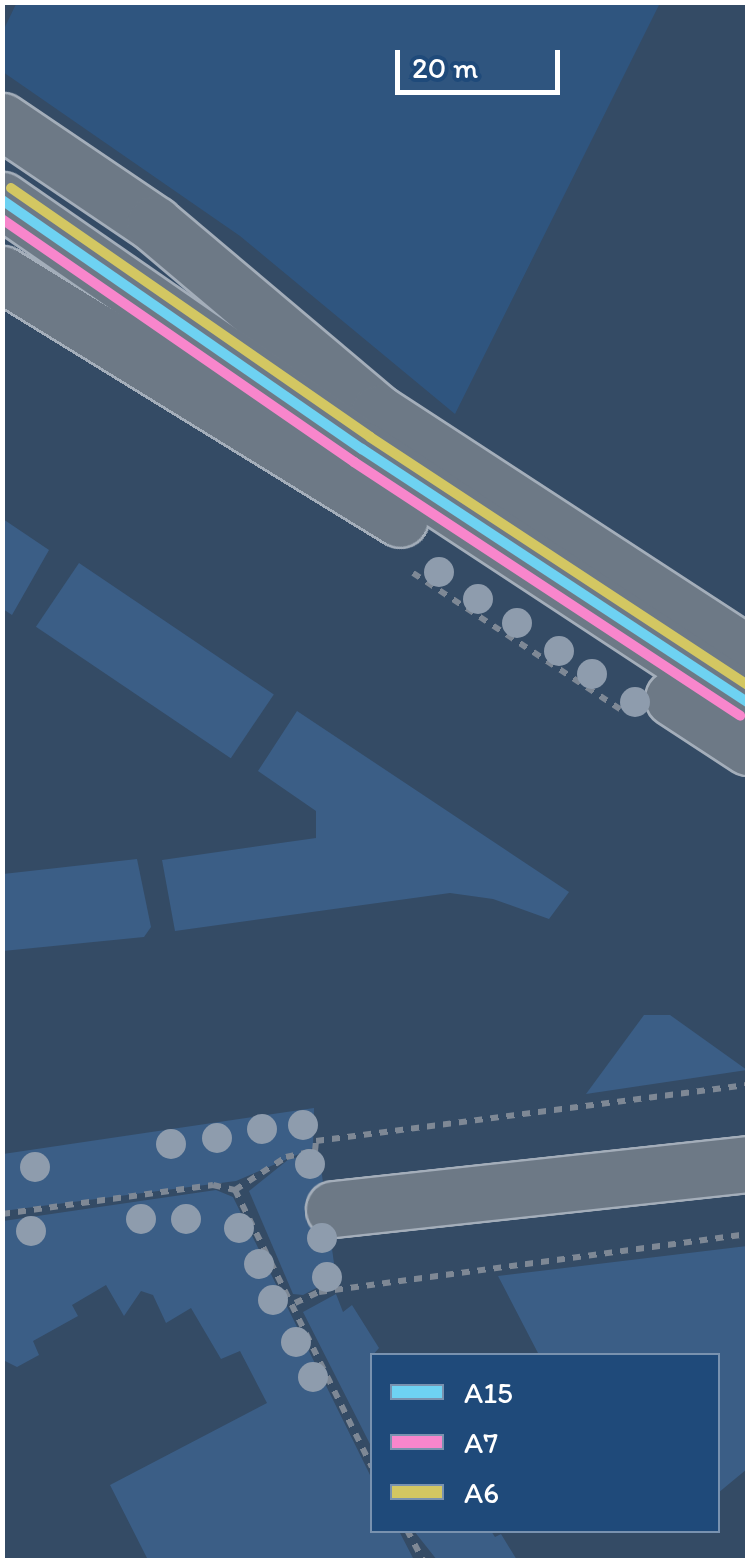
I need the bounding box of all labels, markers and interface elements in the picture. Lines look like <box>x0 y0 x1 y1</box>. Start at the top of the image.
scale bar <box>400 30 565 92</box>
text: 20 m <box>412 49 478 86</box>
legend <box>370 1353 720 1533</box>
text: A15 <box>464 1374 513 1411</box>
text: A7 <box>464 1424 498 1461</box>
text: A6 <box>464 1474 499 1511</box>

